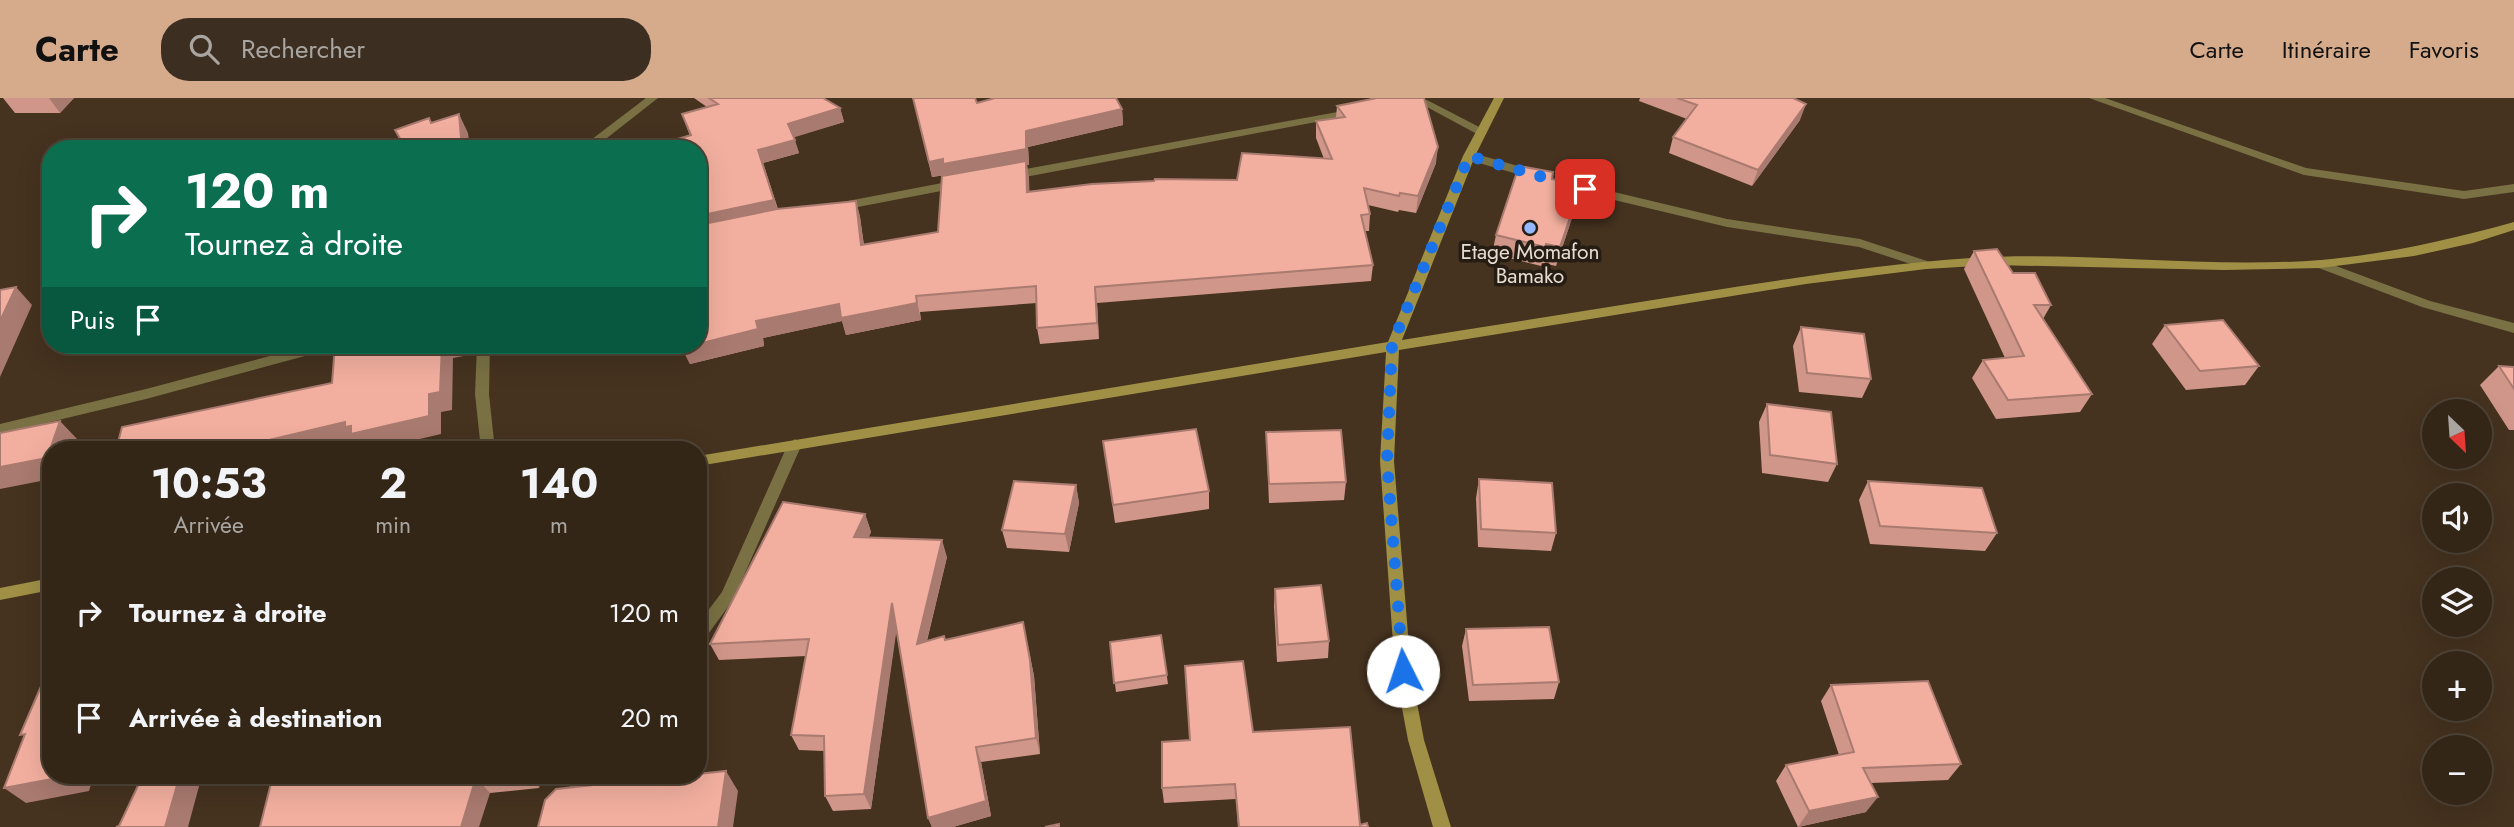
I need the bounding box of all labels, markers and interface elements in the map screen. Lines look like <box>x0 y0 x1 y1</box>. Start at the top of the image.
search box <box>161 18 651 81</box>
text: Carte <box>35 26 119 73</box>
icon: search <box>185 30 223 68</box>
text: Rechercher <box>241 30 365 68</box>
text: Carte <box>2189 32 2244 67</box>
text: Itinéraire <box>2282 32 2371 67</box>
text: Favoris <box>2409 32 2479 67</box>
text: 120 m <box>185 156 329 226</box>
pin <box>1555 159 1615 219</box>
icon: right <box>70 168 161 259</box>
icon: arrive <box>1566 170 1604 208</box>
marker: Etage Momafon Bamako <box>1522 220 1538 236</box>
text: Tournez à droite <box>185 221 403 267</box>
place label: Etage Momafon Bamako <box>1460 237 1600 291</box>
text: Puis <box>70 301 115 339</box>
icon: arrive <box>129 301 167 339</box>
north arrow <box>2422 399 2492 469</box>
map controls <box>2422 399 2492 805</box>
text: 10:53 <box>151 453 267 514</box>
text: 2 <box>379 453 407 514</box>
text: 140 <box>520 453 598 514</box>
button: sound <box>2422 483 2492 553</box>
text: Arrivée <box>173 508 244 542</box>
text: min <box>375 508 411 542</box>
text: m <box>550 508 568 542</box>
button: layers <box>2422 567 2492 637</box>
icon: right <box>70 594 108 632</box>
text: Tournez à droite <box>129 594 327 632</box>
text: 120 m <box>609 594 679 632</box>
position arrow <box>1366 634 1440 708</box>
button: + <box>2422 651 2492 721</box>
icon: arrive <box>70 699 108 737</box>
text: Arrivée à destination <box>129 699 382 737</box>
text: 20 m <box>621 699 679 737</box>
button: − <box>2422 735 2492 805</box>

